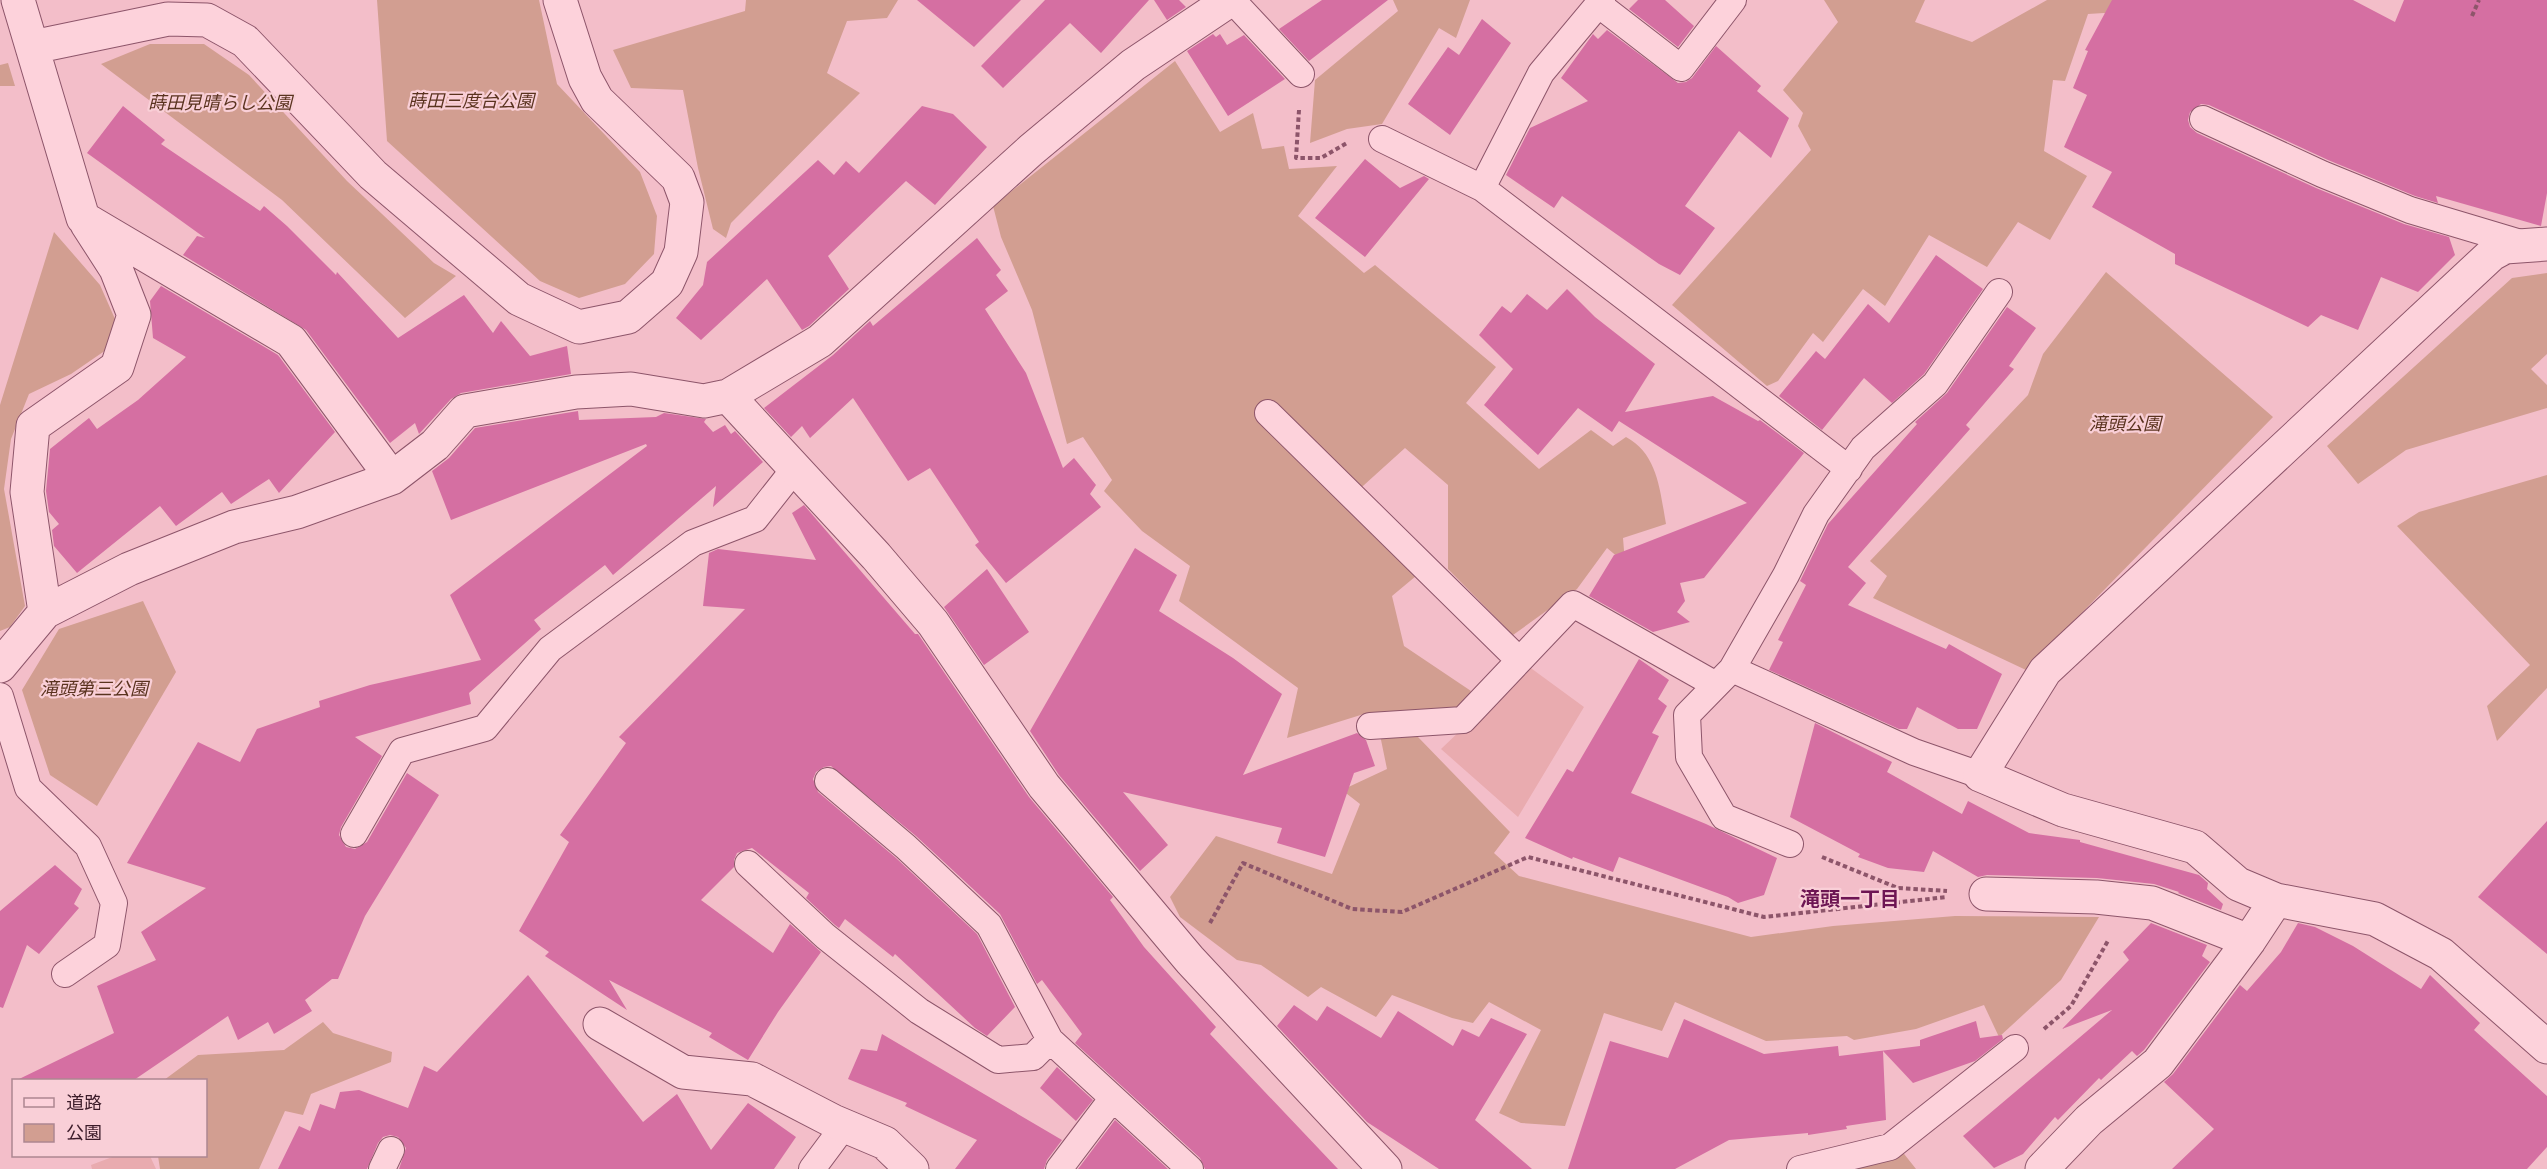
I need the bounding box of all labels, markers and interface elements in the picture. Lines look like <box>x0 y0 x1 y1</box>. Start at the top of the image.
park label: 蒔田三度台公園 <box>408 88 537 112</box>
park label: 蒔田見晴らし公園 <box>148 90 295 114</box>
park label: 滝頭公園 <box>2089 411 2164 435</box>
park label: 滝頭第三公園 <box>40 676 151 700</box>
district label: 滝頭一丁目 <box>1800 884 1900 911</box>
legend <box>12 1079 207 1157</box>
text: 道路 <box>66 1090 102 1114</box>
text: 公園 <box>66 1120 102 1144</box>

